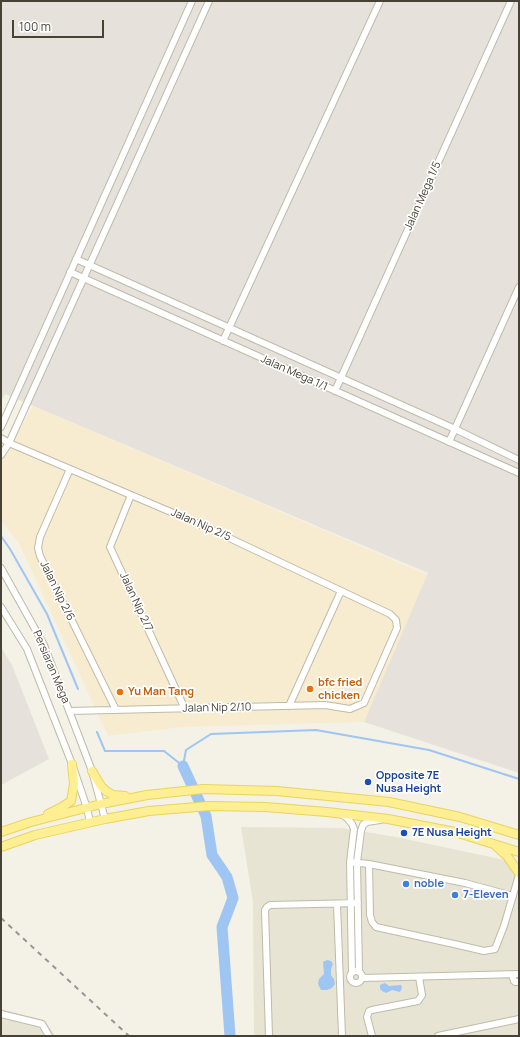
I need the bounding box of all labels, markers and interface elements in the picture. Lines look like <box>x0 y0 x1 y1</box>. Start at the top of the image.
scale bar <box>14 12 106 38</box>
text: 100 m <box>19 18 51 35</box>
street label: Jalan Mega 1/5 <box>402 160 444 232</box>
street label: Jalan Mega 1/1 <box>258 352 330 394</box>
street label: Jalan Nip 2/5 <box>169 506 233 544</box>
street label: Jalan Nip 2/6 <box>37 559 77 623</box>
street label: Jalan Nip 2/7 <box>117 570 155 634</box>
street label: Persiaran Mega <box>30 628 72 706</box>
place label: bfc fried chicken <box>318 676 362 702</box>
marker: bfc fried chicken <box>305 684 315 694</box>
place label: Yu Man Tang <box>128 685 194 699</box>
marker: Yu Man Tang <box>115 687 125 697</box>
street label: Jalan Nip 2/10 <box>182 701 252 715</box>
place label: Opposite 7E Nusa Height <box>376 769 441 795</box>
marker: Opposite 7E Nusa Height <box>363 777 373 787</box>
place label: 7E Nusa Height <box>412 826 492 840</box>
marker: 7E Nusa Height <box>399 828 409 838</box>
place label: noble <box>414 877 444 891</box>
marker: noble <box>401 879 411 889</box>
place label: 7-Eleven <box>463 888 509 902</box>
marker: 7-Eleven <box>450 890 460 900</box>

